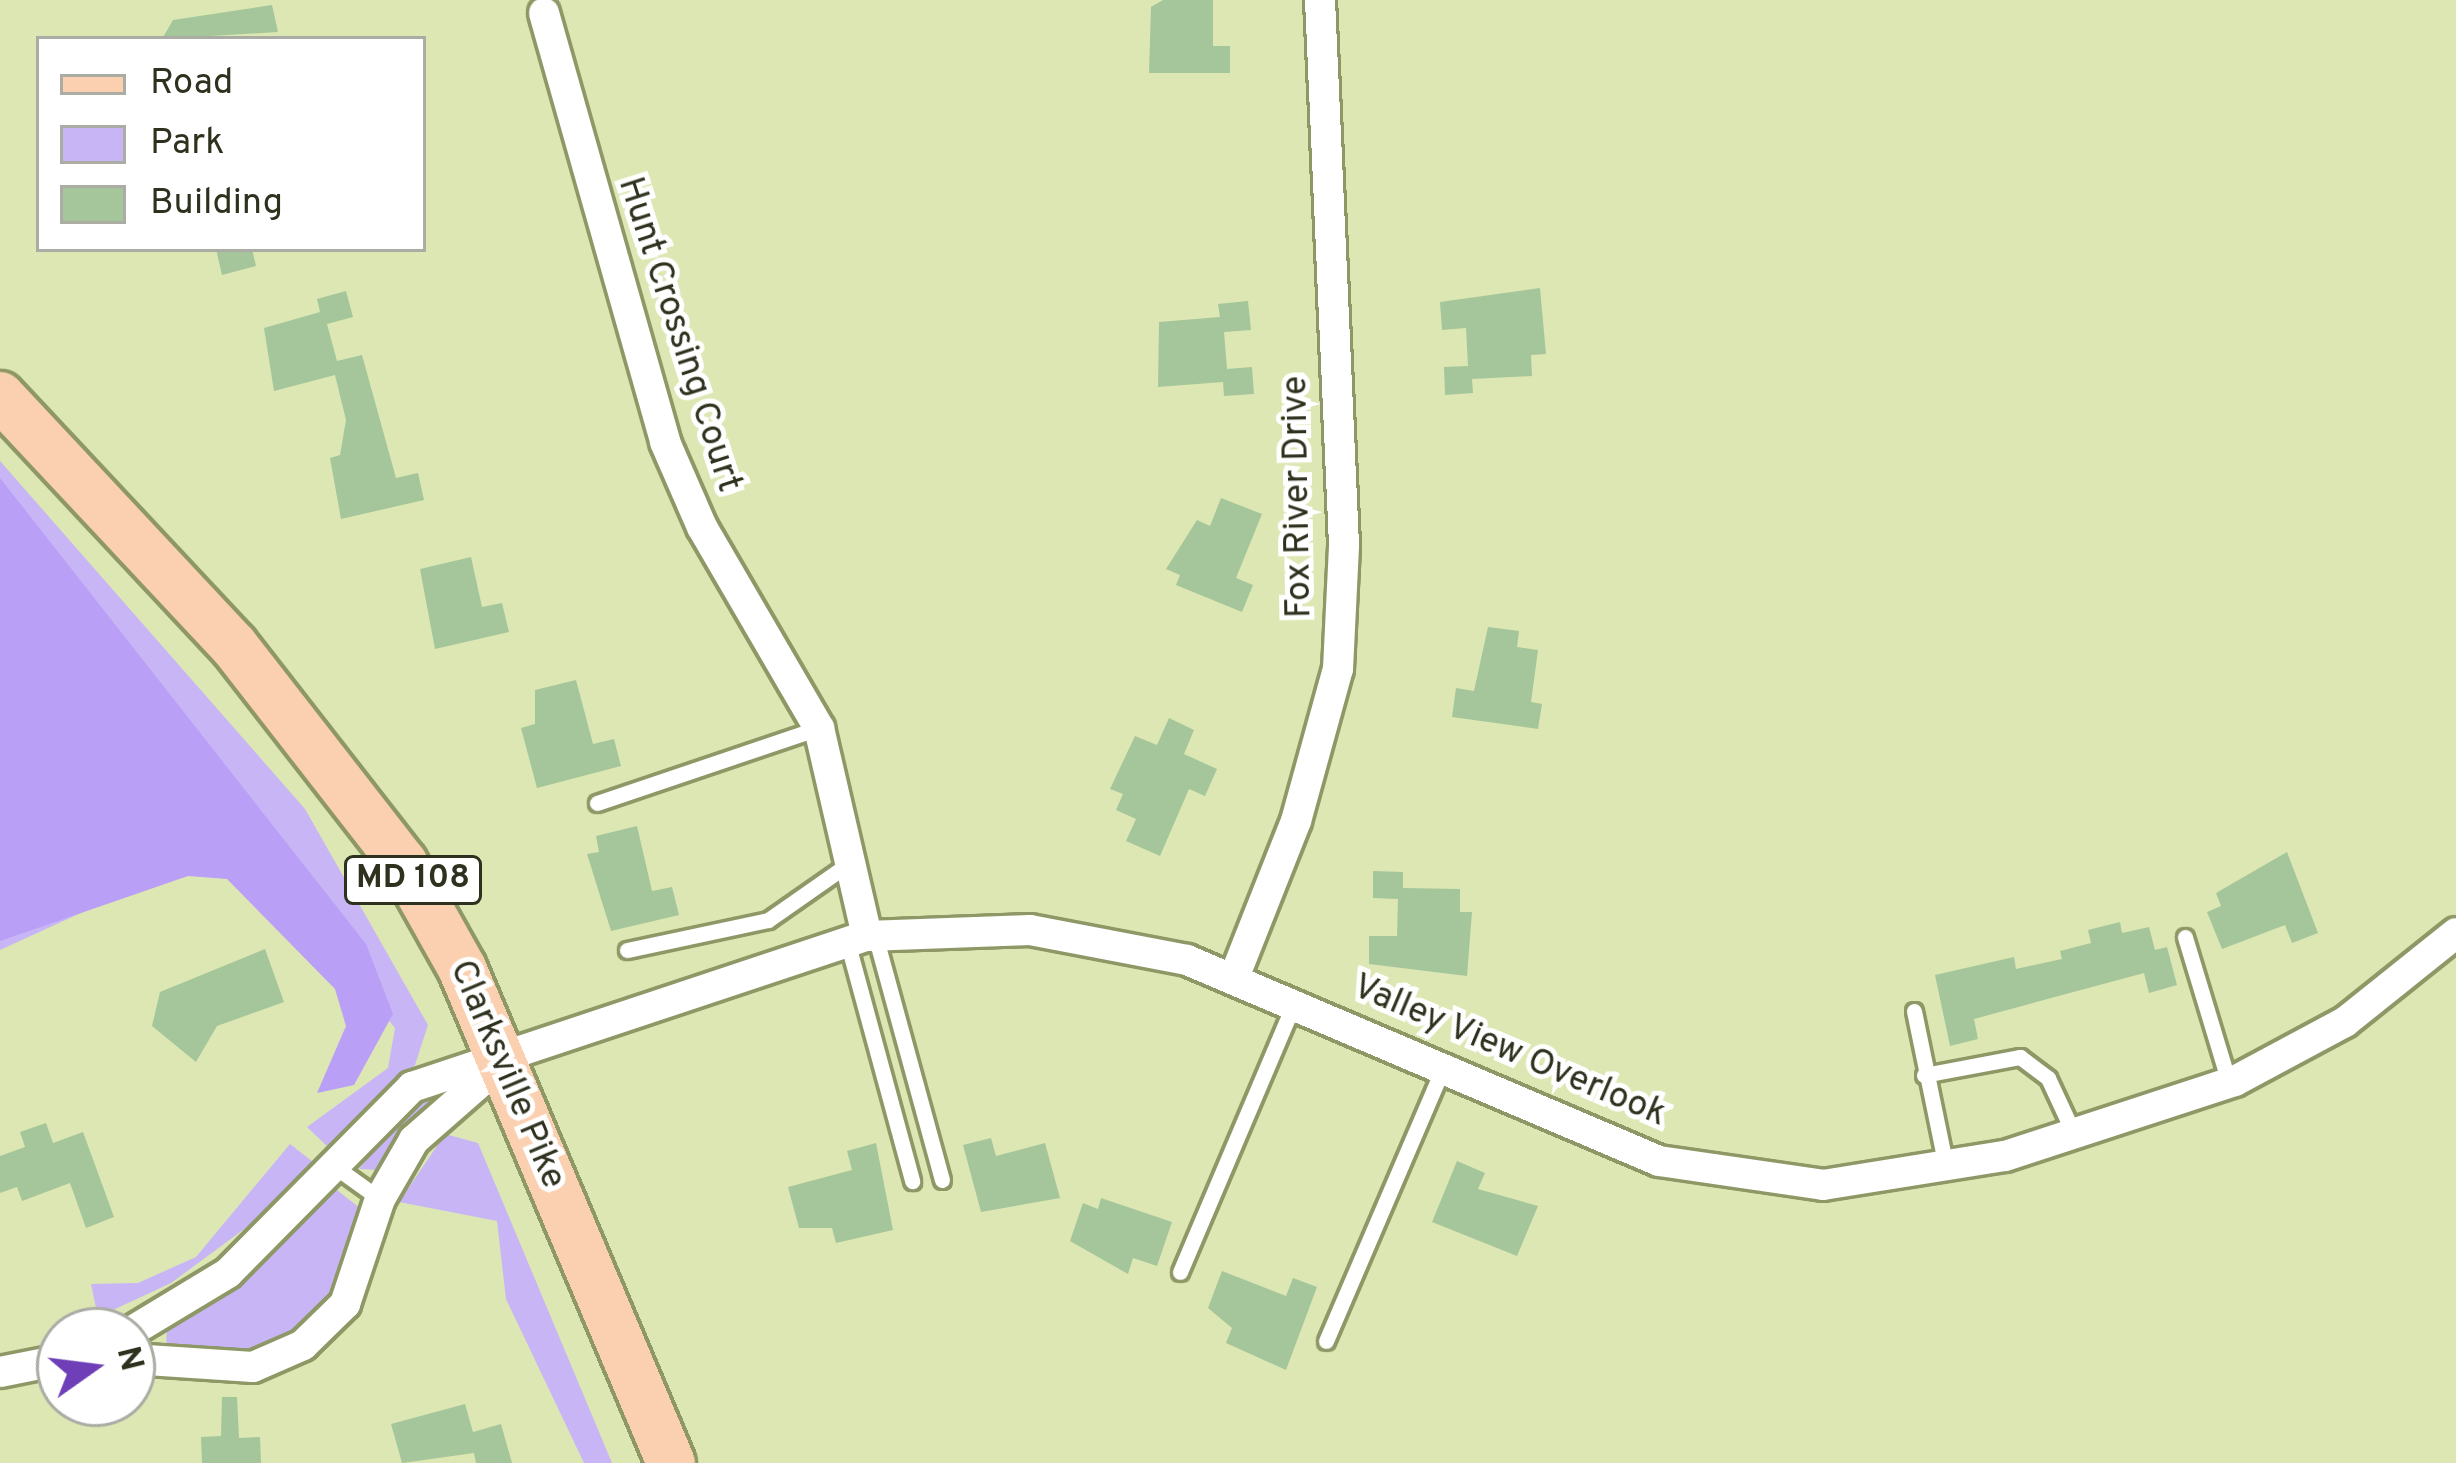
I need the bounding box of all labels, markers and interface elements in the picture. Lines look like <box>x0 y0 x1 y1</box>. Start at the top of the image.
legend <box>36 36 426 252</box>
text: Road <box>150 61 233 107</box>
text: Park <box>150 121 224 167</box>
street label: Hunt Crossing Court <box>607 172 749 498</box>
text: Building <box>150 181 283 227</box>
street label: Fox River Drive <box>1275 375 1323 619</box>
road number: MD 108 <box>344 853 482 907</box>
street label: Clarksville Pike <box>438 954 574 1196</box>
street label: Valley View Overlook <box>1345 966 1673 1138</box>
north arrow <box>36 1307 156 1427</box>
text: N <box>105 1342 151 1376</box>

